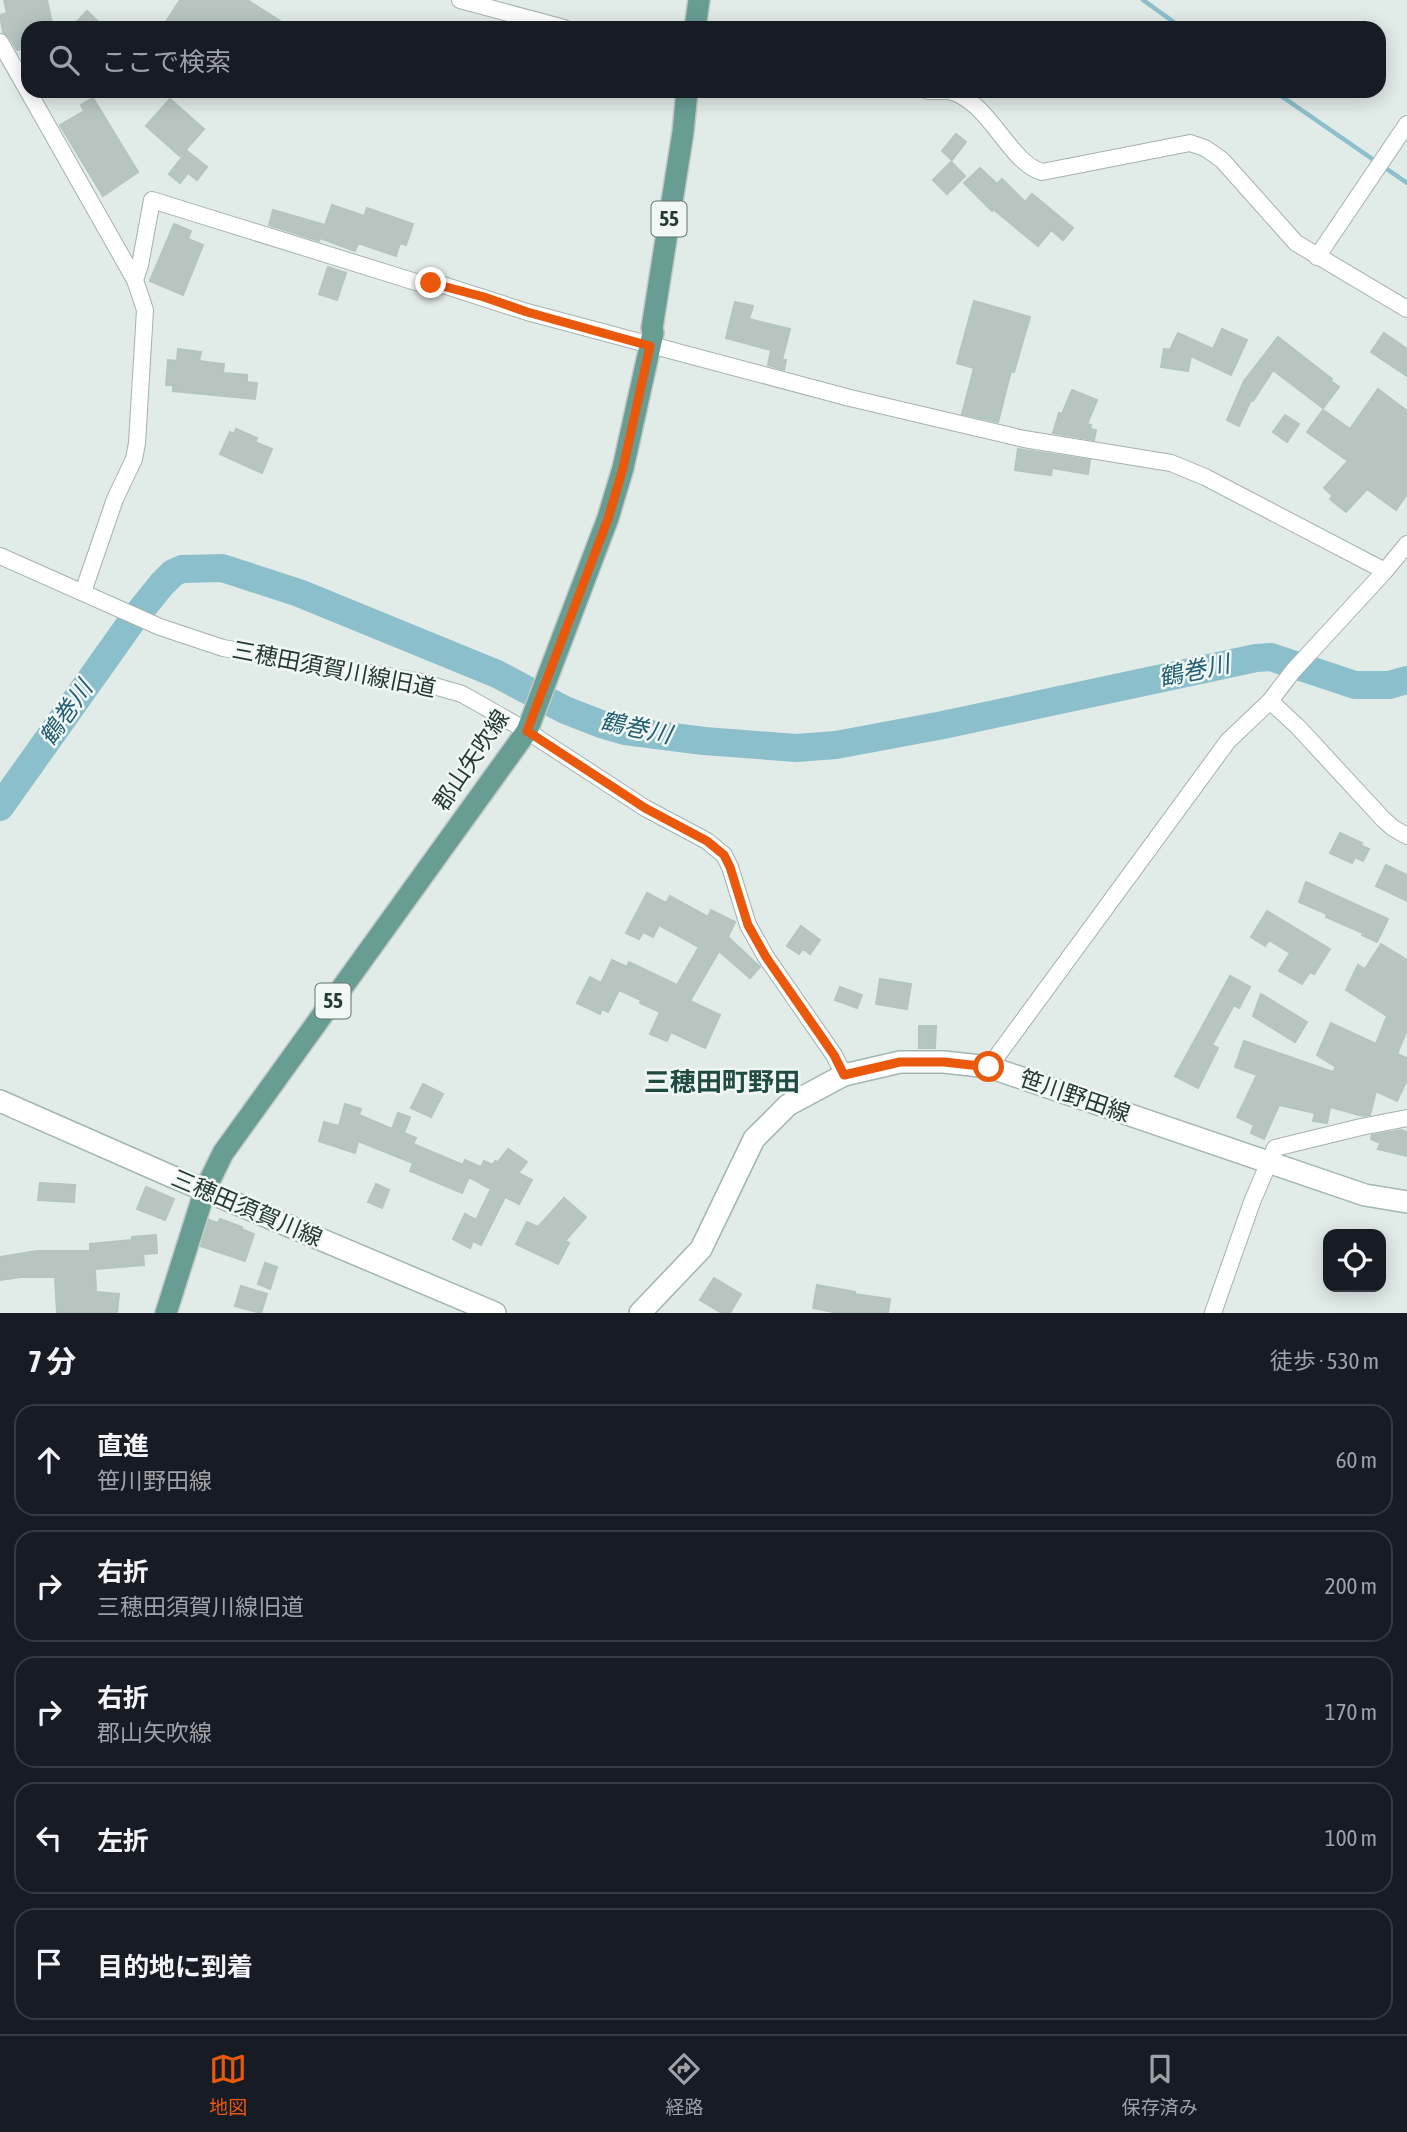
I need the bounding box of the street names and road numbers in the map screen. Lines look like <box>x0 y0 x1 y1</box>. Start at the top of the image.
road number: 55 <box>652 202 686 236</box>
street label: 三穂田須賀川線旧道 <box>230 636 438 702</box>
street label: 郡山矢吹線 <box>428 705 514 815</box>
road number: 55 <box>316 984 350 1018</box>
street label: 笹川野田線 <box>1016 1065 1134 1127</box>
street label: 三穂田須賀川線 <box>168 1165 326 1251</box>

